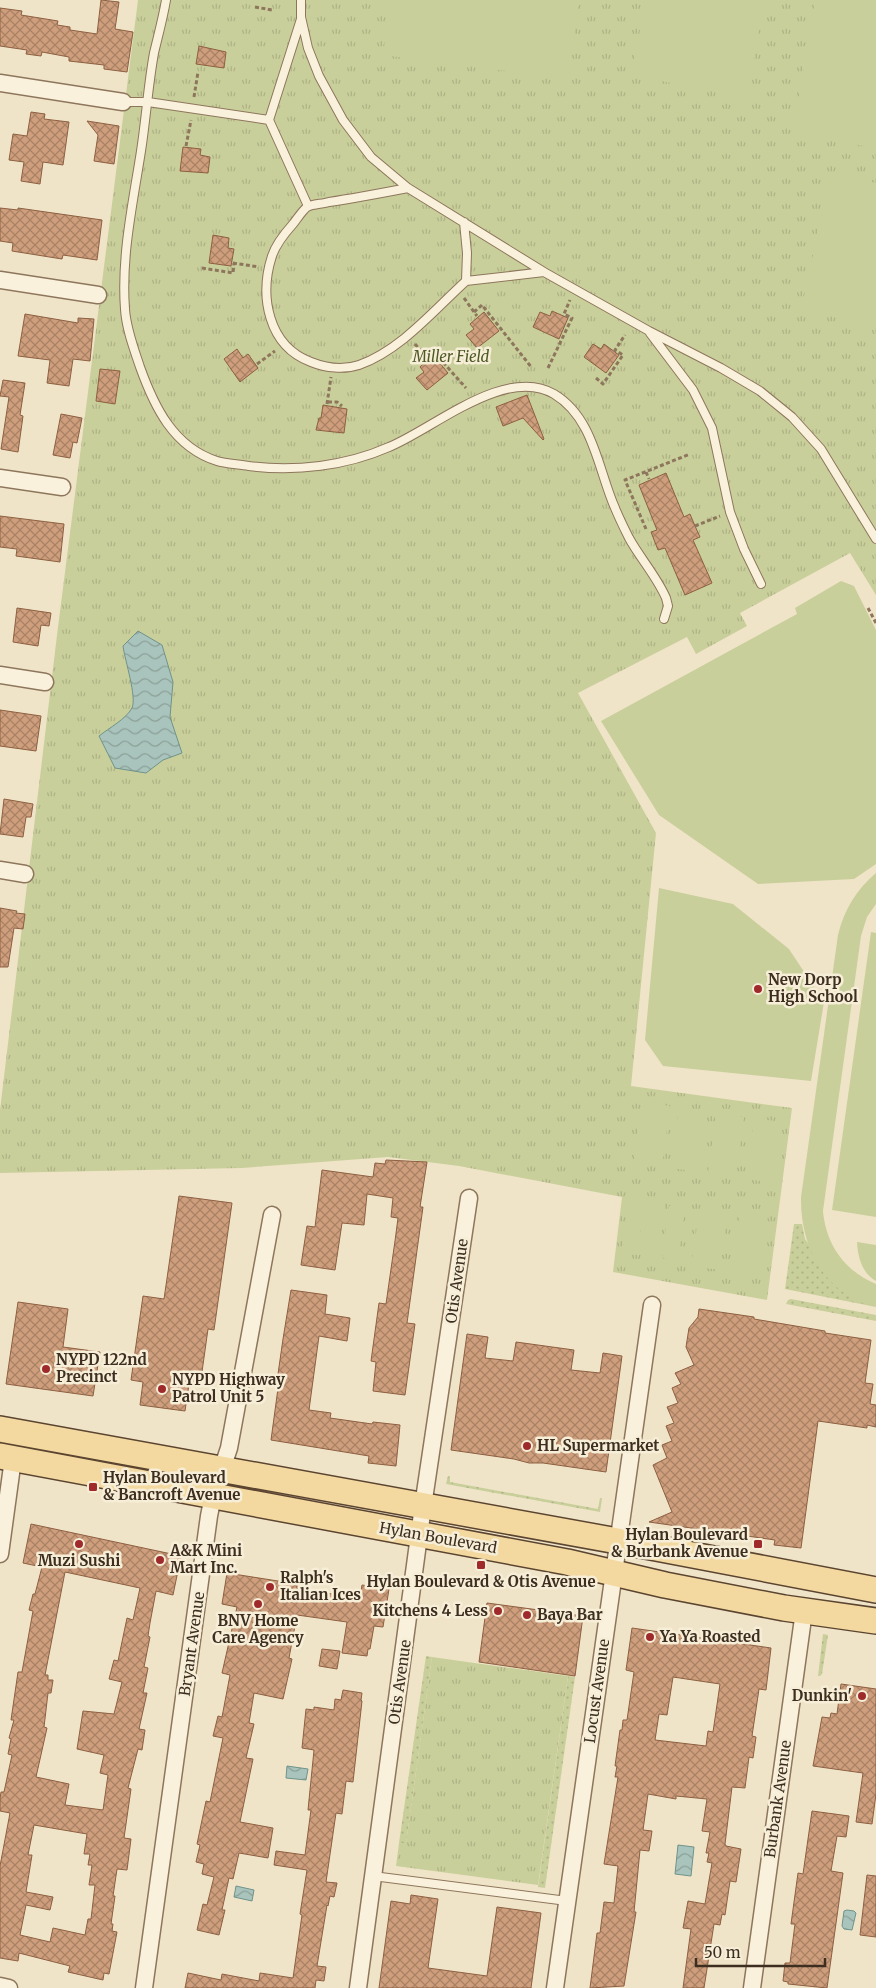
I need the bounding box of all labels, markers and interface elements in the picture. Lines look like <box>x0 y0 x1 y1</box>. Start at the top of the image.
park label: Miller Field <box>412 347 490 366</box>
place label: New Dorp High School <box>768 970 858 1006</box>
marker: New Dorp High School <box>752 983 764 995</box>
street label: Otis Avenue <box>441 1237 472 1325</box>
place label: NYPD 122nd Precinct <box>56 1350 147 1386</box>
marker: NYPD 122nd Precinct <box>40 1363 52 1375</box>
place label: NYPD Highway Patrol Unit 5 <box>172 1370 285 1406</box>
marker: NYPD Highway Patrol Unit 5 <box>156 1383 168 1395</box>
place label: HL Supermarket <box>537 1436 659 1455</box>
marker: HL Supermarket <box>521 1440 533 1452</box>
place label: Hylan Boulevard & Bancroft Avenue <box>103 1468 240 1504</box>
marker: Hylan Boulevard & Bancroft Avenue <box>87 1481 99 1493</box>
street label: Hylan Boulevard <box>378 1518 498 1557</box>
place label: Hylan Boulevard & Burbank Avenue <box>611 1525 748 1561</box>
marker: Muzi Sushi <box>73 1538 85 1550</box>
marker: Hylan Boulevard & Burbank Avenue <box>752 1538 764 1550</box>
place label: A&K Mini Mart Inc. <box>169 1541 242 1577</box>
place label: Muzi Sushi <box>38 1551 120 1570</box>
marker: A&K Mini Mart Inc. <box>154 1554 166 1566</box>
marker: Hylan Boulevard & Otis Avenue <box>475 1559 487 1571</box>
place label: Ralph's Italian Ices <box>280 1568 361 1604</box>
place label: Hylan Boulevard & Otis Avenue <box>366 1572 596 1591</box>
marker: Ralph's Italian Ices <box>264 1581 276 1593</box>
street label: Bryant Avenue <box>175 1590 208 1697</box>
marker: BNV Home Care Agency <box>252 1598 264 1610</box>
place label: Kitchens 4 Less <box>373 1601 488 1620</box>
marker: Kitchens 4 Less <box>492 1605 504 1617</box>
place label: Baya Bar <box>537 1605 603 1624</box>
marker: Baya Bar <box>521 1609 533 1621</box>
place label: BNV Home Care Agency <box>212 1611 304 1647</box>
place label: Ya Ya Roasted <box>659 1627 761 1646</box>
marker: Ya Ya Roasted <box>644 1631 656 1643</box>
street label: Locust Avenue <box>580 1637 613 1744</box>
street label: Otis Avenue <box>384 1638 415 1726</box>
place label: Dunkin' <box>792 1686 852 1705</box>
marker: Dunkin' <box>856 1690 868 1702</box>
street label: Burbank Avenue <box>760 1739 795 1859</box>
scale bar <box>696 1936 825 1968</box>
text: 50 m <box>704 1943 741 1962</box>

